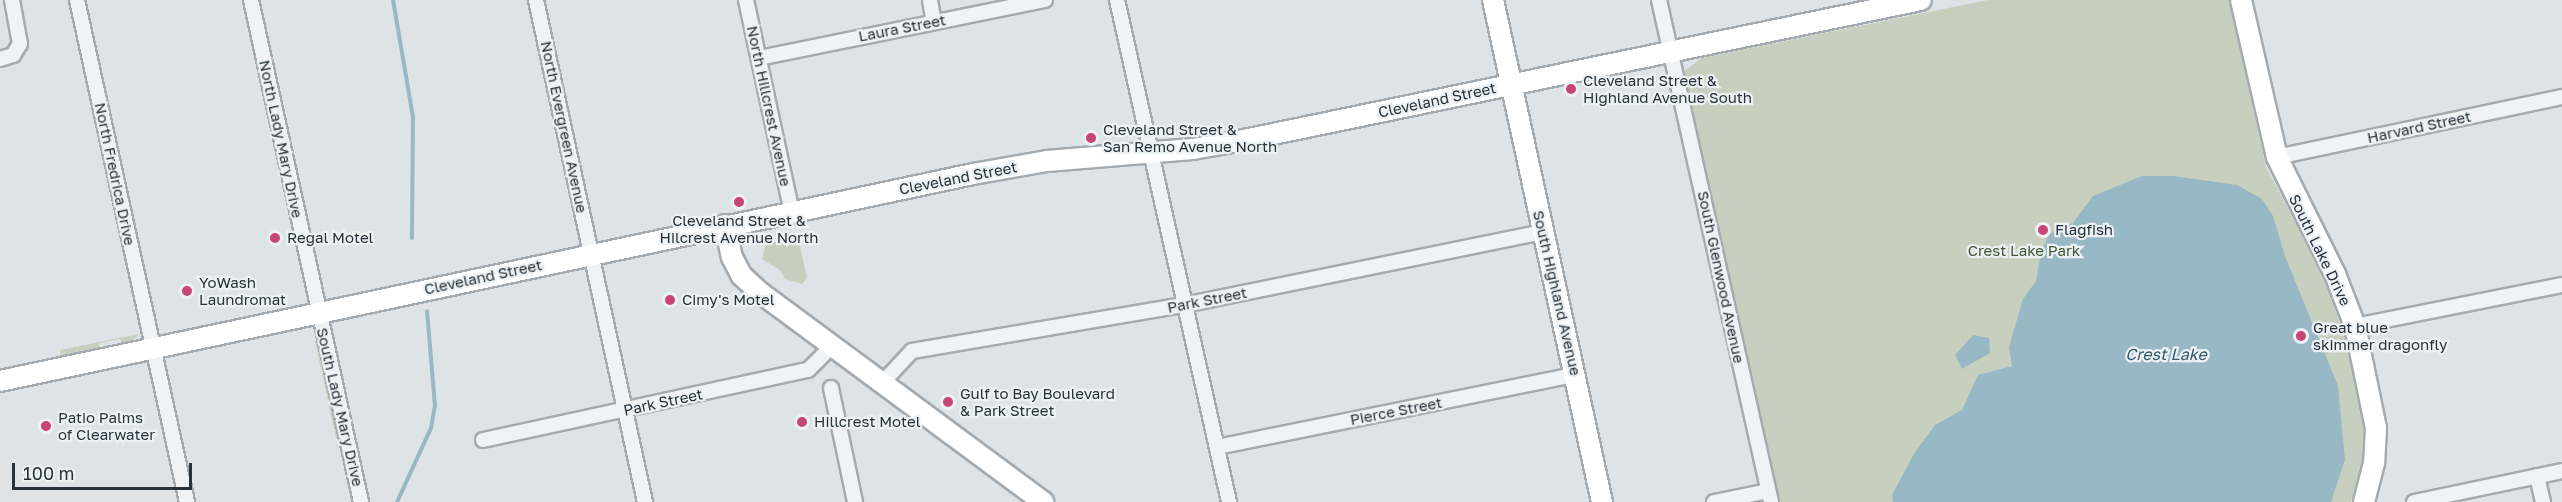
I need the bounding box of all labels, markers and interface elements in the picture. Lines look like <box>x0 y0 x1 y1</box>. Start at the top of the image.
street label: Laura Street <box>857 11 947 45</box>
street label: North Hillcrest Avenue <box>743 24 795 188</box>
street label: North Evergreen Avenue <box>537 39 591 215</box>
street label: North Lady Mary Drive <box>255 58 307 220</box>
place label: Cleveland Street & Highland Avenue South <box>1583 71 1752 106</box>
street label: Cleveland Street <box>1376 79 1498 121</box>
marker: Cleveland Street & Highland Avenue South <box>1564 82 1578 96</box>
street label: North Fredrica Drive <box>91 101 139 247</box>
street label: Harvard Street <box>2365 107 2473 147</box>
place label: Cleveland Street & San Remo Avenue North <box>1103 120 1277 155</box>
marker: Cleveland Street & San Remo Avenue North <box>1084 131 1098 145</box>
street label: Cleveland Street <box>897 158 1019 198</box>
street label: South Glenwood Avenue <box>1694 189 1748 365</box>
street label: South Lake Drive <box>2285 191 2355 309</box>
marker: Cleveland Street & Hilcrest Avenue North <box>732 195 746 209</box>
street label: South Highland Avenue <box>1529 209 1585 377</box>
place label: Cleveland Street & Hilcrest Avenue North <box>660 211 818 246</box>
place label: Flagfish <box>2055 221 2113 239</box>
marker: Flagfish <box>2036 223 2050 237</box>
place label: Regal Motel <box>287 229 373 247</box>
marker: Regal Motel <box>268 231 282 245</box>
park label: Crest Lake Park <box>1968 242 2080 260</box>
street label: Cleveland Street <box>422 256 544 298</box>
place label: YoWash Laundromat <box>199 273 286 308</box>
street label: Park Street <box>1166 283 1248 317</box>
marker: YoWash Laundromat <box>180 284 194 298</box>
place label: Cimy's Motel <box>682 291 775 309</box>
marker: Cimy's Motel <box>663 293 677 307</box>
place label: Great blue skimmer dragonfly <box>2313 318 2448 353</box>
street label: South Lady Mary Drive <box>313 326 367 488</box>
marker: Great blue skimmer dragonfly <box>2294 329 2308 343</box>
water label: Crest Lake <box>2125 344 2207 364</box>
place label: Gulf to Bay Boulevard & Park Street <box>960 384 1115 419</box>
street label: Park Street <box>622 385 704 419</box>
street label: Pierce Street <box>1349 393 1443 429</box>
marker: Gulf to Bay Boulevard & Park Street <box>941 395 955 409</box>
place label: Patio Palms of Clearwater <box>58 408 155 443</box>
place label: Hillcrest Motel <box>814 413 921 431</box>
marker: Hillcrest Motel <box>795 415 809 429</box>
marker: Patio Palms of Clearwater <box>39 419 53 433</box>
scale bar <box>15 451 195 489</box>
text: 100 m <box>23 462 74 484</box>

